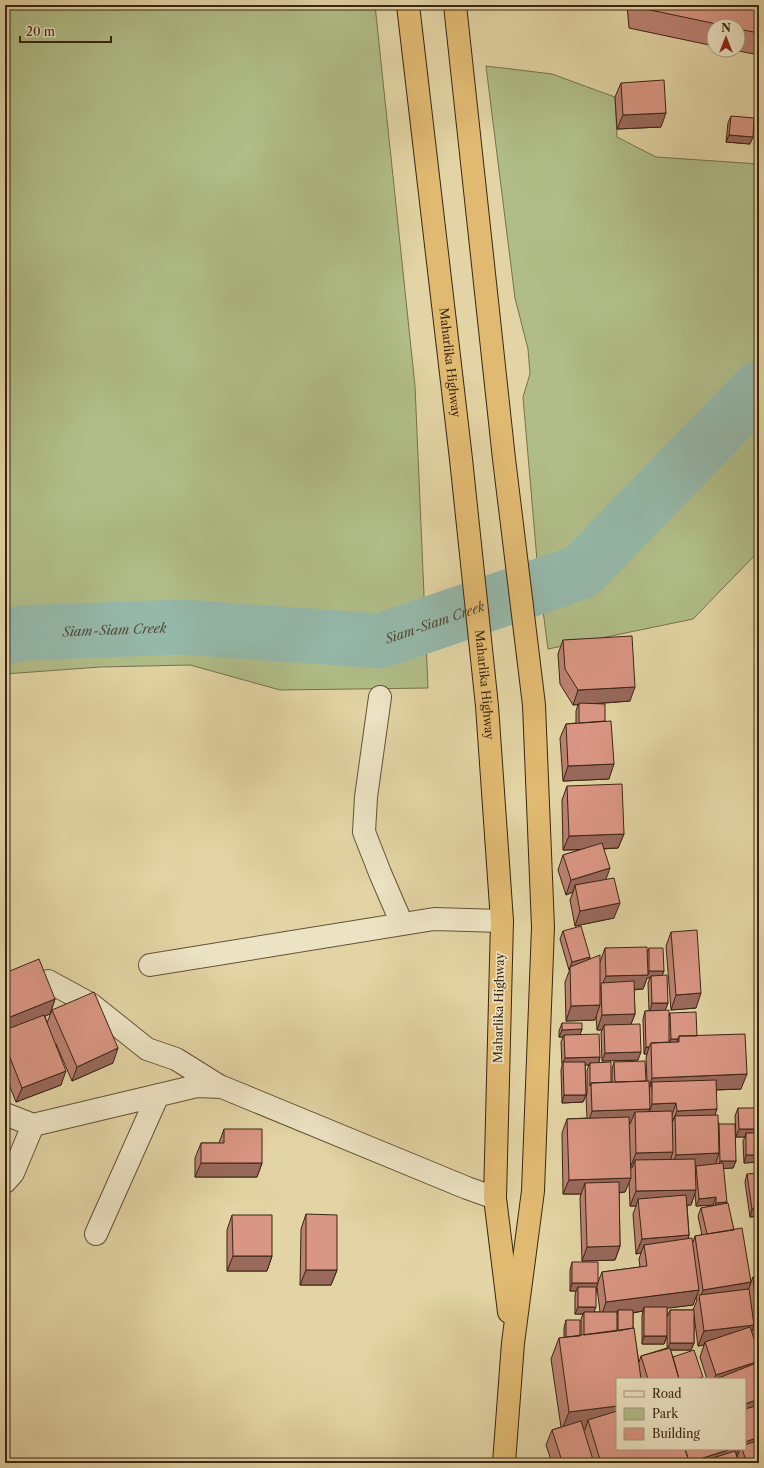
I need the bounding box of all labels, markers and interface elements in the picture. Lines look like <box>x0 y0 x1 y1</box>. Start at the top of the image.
scale bar <box>20 18 111 44</box>
north arrow <box>706 18 746 58</box>
text: N <box>721 21 731 35</box>
text: 20 m <box>26 24 55 39</box>
street label: Maharlika Highway <box>436 307 464 419</box>
water label: Siam-Siam Creek <box>382 598 487 647</box>
water label: Siam-Siam Creek <box>61 620 167 640</box>
street label: Maharlika Highway <box>472 629 497 740</box>
street label: Maharlika Highway <box>490 952 507 1063</box>
legend <box>616 1378 746 1450</box>
text: Road <box>652 1386 682 1401</box>
text: Park <box>652 1406 679 1421</box>
text: Building <box>652 1426 700 1441</box>

